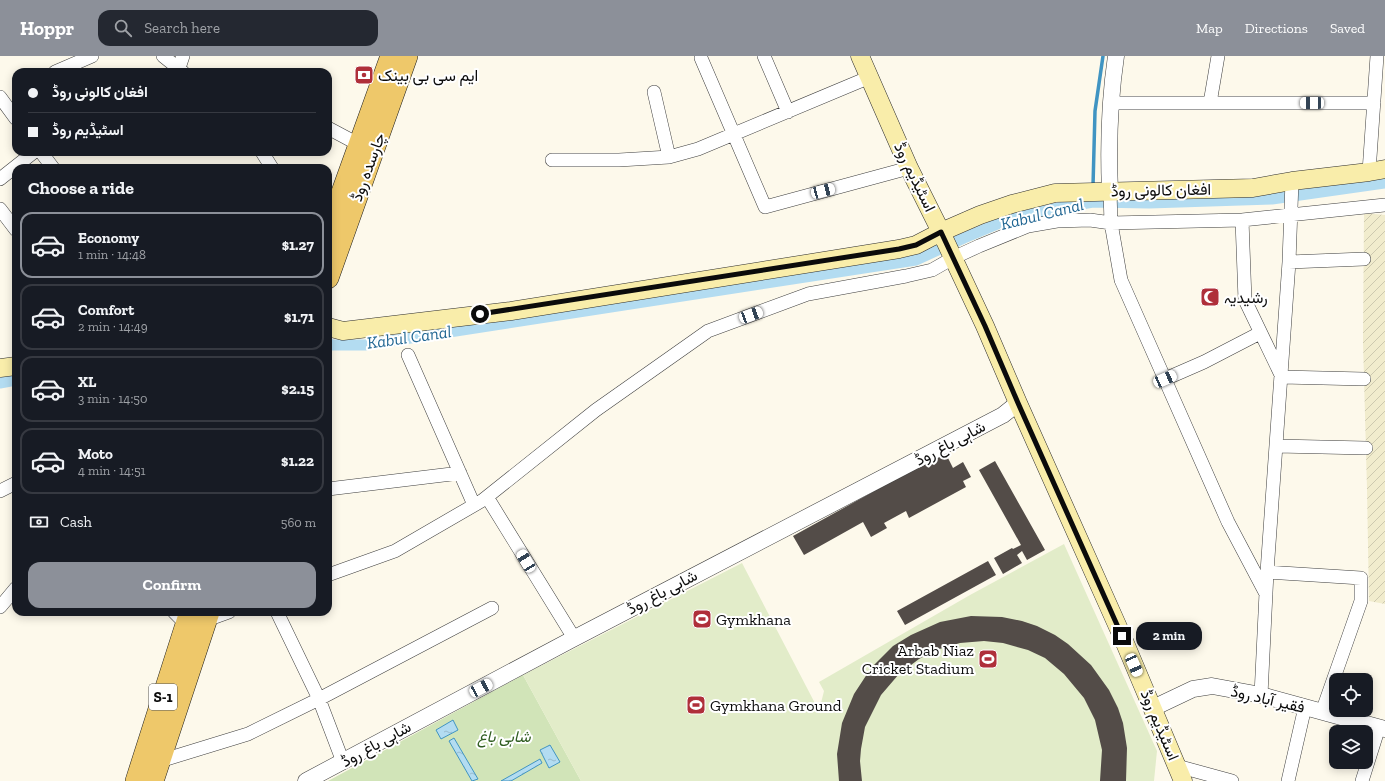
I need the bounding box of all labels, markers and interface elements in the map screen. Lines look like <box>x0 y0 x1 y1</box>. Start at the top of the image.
search box <box>98 10 378 46</box>
text: Hoppr <box>20 17 74 40</box>
icon: search <box>112 17 134 39</box>
text: Search here <box>144 19 220 37</box>
text: Map <box>1196 20 1223 37</box>
text: Directions <box>1245 20 1308 37</box>
text: Saved <box>1330 20 1365 37</box>
bank icon: ایم سی بی بینک <box>353 64 375 86</box>
place label: ایم سی بی بینک <box>378 66 478 86</box>
text: افغان کالونی روڈ <box>52 83 148 101</box>
car <box>1300 97 1324 109</box>
text: اسٹیڈیم روڈ <box>52 121 124 139</box>
street label: چارسدہ روڈ <box>347 130 391 204</box>
street label: اسٹیڈیم روڈ <box>889 139 940 215</box>
text: Choose a ride <box>28 177 134 199</box>
street label: افغان کالونی روڈ <box>1111 180 1211 201</box>
car <box>810 182 836 200</box>
water label: Kabul Canal <box>998 194 1086 234</box>
icon: car <box>30 227 66 263</box>
text: Economy <box>78 229 139 247</box>
text: $1.27 <box>282 236 314 254</box>
text: 1 min · 14:48 <box>78 247 146 262</box>
mosque icon: رشیدیہ <box>1199 286 1221 308</box>
place label: رشیدیہ <box>1224 288 1268 308</box>
icon: car <box>30 299 66 335</box>
text: Comfort <box>78 301 134 319</box>
route start <box>471 305 489 323</box>
car <box>738 305 764 325</box>
text: $1.71 <box>284 308 314 326</box>
text: 2 min · 14:49 <box>78 319 148 334</box>
water label: Kabul Canal <box>366 321 452 353</box>
car <box>1152 369 1178 389</box>
icon: car <box>30 371 66 407</box>
text: XL <box>78 373 96 391</box>
text: $2.15 <box>281 380 314 398</box>
text: 3 min · 14:50 <box>78 391 147 406</box>
street label: شاہی باغ روڈ <box>911 417 989 471</box>
icon: car <box>30 443 66 479</box>
text: Moto <box>78 445 113 463</box>
text: $1.22 <box>281 452 314 470</box>
text: 4 min · 14:51 <box>78 463 146 478</box>
icon: cash <box>28 511 50 533</box>
text: Cash <box>60 513 92 531</box>
text: 560 m <box>281 515 316 530</box>
car <box>515 548 537 574</box>
button: Confirm <box>28 562 316 608</box>
street label: شاہی باغ روڈ <box>623 566 701 620</box>
sports icon: Gymkhana <box>691 608 713 630</box>
place label: Gymkhana <box>716 610 791 629</box>
callout: 2 min <box>1136 622 1202 650</box>
route end <box>1113 627 1131 645</box>
text: 2 min <box>1153 628 1185 643</box>
place label: Arbab Niaz Cricket Stadium <box>862 641 974 678</box>
sports icon: Arbab Niaz Cricket Stadium <box>977 648 999 670</box>
car <box>1124 652 1144 678</box>
map controls <box>1329 673 1373 769</box>
button: locate <box>1329 673 1373 717</box>
car <box>468 677 494 699</box>
street label: فقیر آباد روڈ <box>1229 681 1307 718</box>
road number: S-1 <box>149 684 177 710</box>
street label: اسٹیڈیم روڈ <box>1136 687 1183 764</box>
sports icon: Gymkhana Ground <box>685 694 707 716</box>
place label: Gymkhana Ground <box>710 696 842 715</box>
street label: شاہی باغ روڈ <box>338 717 415 773</box>
button: layers <box>1329 725 1373 769</box>
park label: شاہی باغ <box>477 727 531 748</box>

